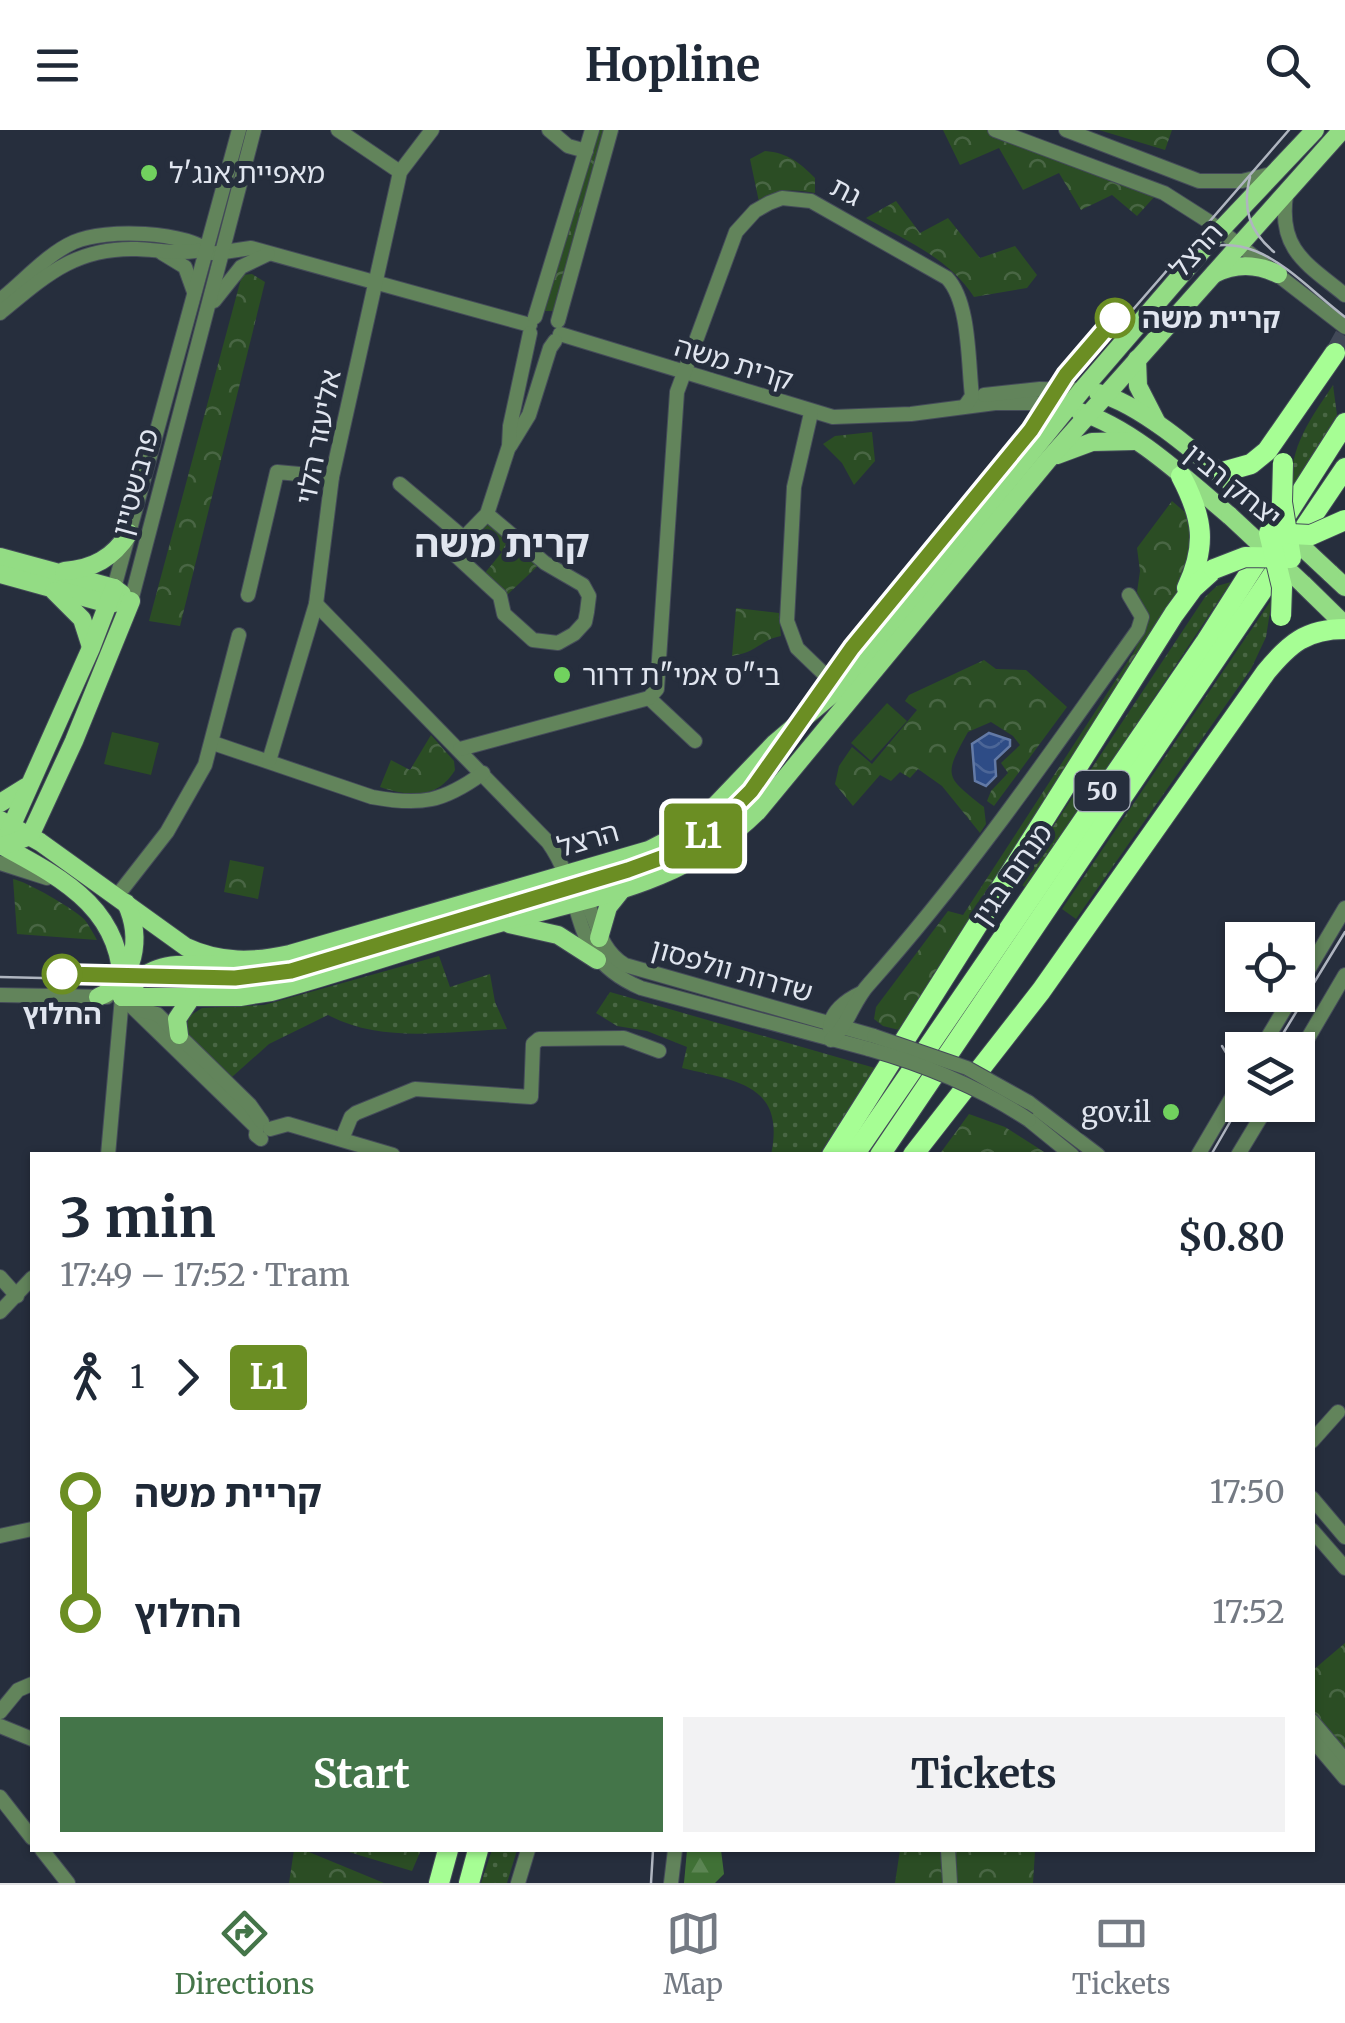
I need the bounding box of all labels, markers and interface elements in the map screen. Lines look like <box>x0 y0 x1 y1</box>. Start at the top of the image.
text: Hopline <box>585 37 760 93</box>
icon: menu <box>30 38 85 93</box>
icon: search <box>1260 38 1315 93</box>
place label: מאפיית אנג'ל <box>169 155 325 191</box>
marker: מאפיית אנג'ל <box>138 162 160 184</box>
street label: גת <box>825 168 867 214</box>
street label: הרצל <box>1162 215 1230 285</box>
marker: קריית משה <box>1096 299 1134 337</box>
place label: קריית משה <box>1142 300 1281 336</box>
street label: קרית משה <box>670 328 798 398</box>
street label: אליעזר הלוי <box>287 367 349 507</box>
street label: פרבשטיין <box>103 424 167 540</box>
street label: יצחק רבין <box>1178 435 1288 535</box>
district label: קרית משה <box>414 520 590 567</box>
place label: בי"ס אמי"ת דרור <box>582 657 780 693</box>
marker: בי"ס אמי"ת דרור <box>551 664 573 686</box>
road number: 50 <box>1074 771 1130 811</box>
line badge: L1 <box>658 804 748 868</box>
street label: הרצל <box>553 813 623 865</box>
text: L1 <box>684 814 722 858</box>
street label: מנחם בגין <box>964 816 1060 932</box>
map controls <box>1225 922 1315 1122</box>
button: locate <box>1225 922 1315 1012</box>
street label: שדרות וולפסון <box>647 930 817 1010</box>
marker: החלוץ <box>43 955 81 993</box>
place label: החלוץ <box>22 996 102 1032</box>
button: layers <box>1225 1032 1315 1122</box>
place label: gov.il <box>1081 1094 1151 1130</box>
marker: gov.il <box>1160 1101 1182 1123</box>
text: 3 min <box>60 1183 216 1252</box>
text: $0.80 <box>1178 1214 1285 1261</box>
text: 17:49 – 17:52 · Tram <box>60 1255 350 1295</box>
icon: walk <box>60 1350 115 1405</box>
icon: forward <box>160 1350 215 1405</box>
text: L1 <box>250 1355 287 1399</box>
text: 1 <box>130 1357 145 1397</box>
text: קריית משה <box>134 1470 322 1517</box>
text: 17:50 <box>1210 1472 1285 1512</box>
text: החלוץ <box>134 1590 241 1637</box>
text: 17:52 <box>1212 1592 1285 1632</box>
button: Start <box>60 1717 663 1832</box>
button: Tickets <box>683 1717 1285 1832</box>
tab: Directions <box>174 1906 314 2002</box>
tab: Map <box>663 1906 723 2002</box>
tab: Tickets <box>1072 1906 1171 2002</box>

